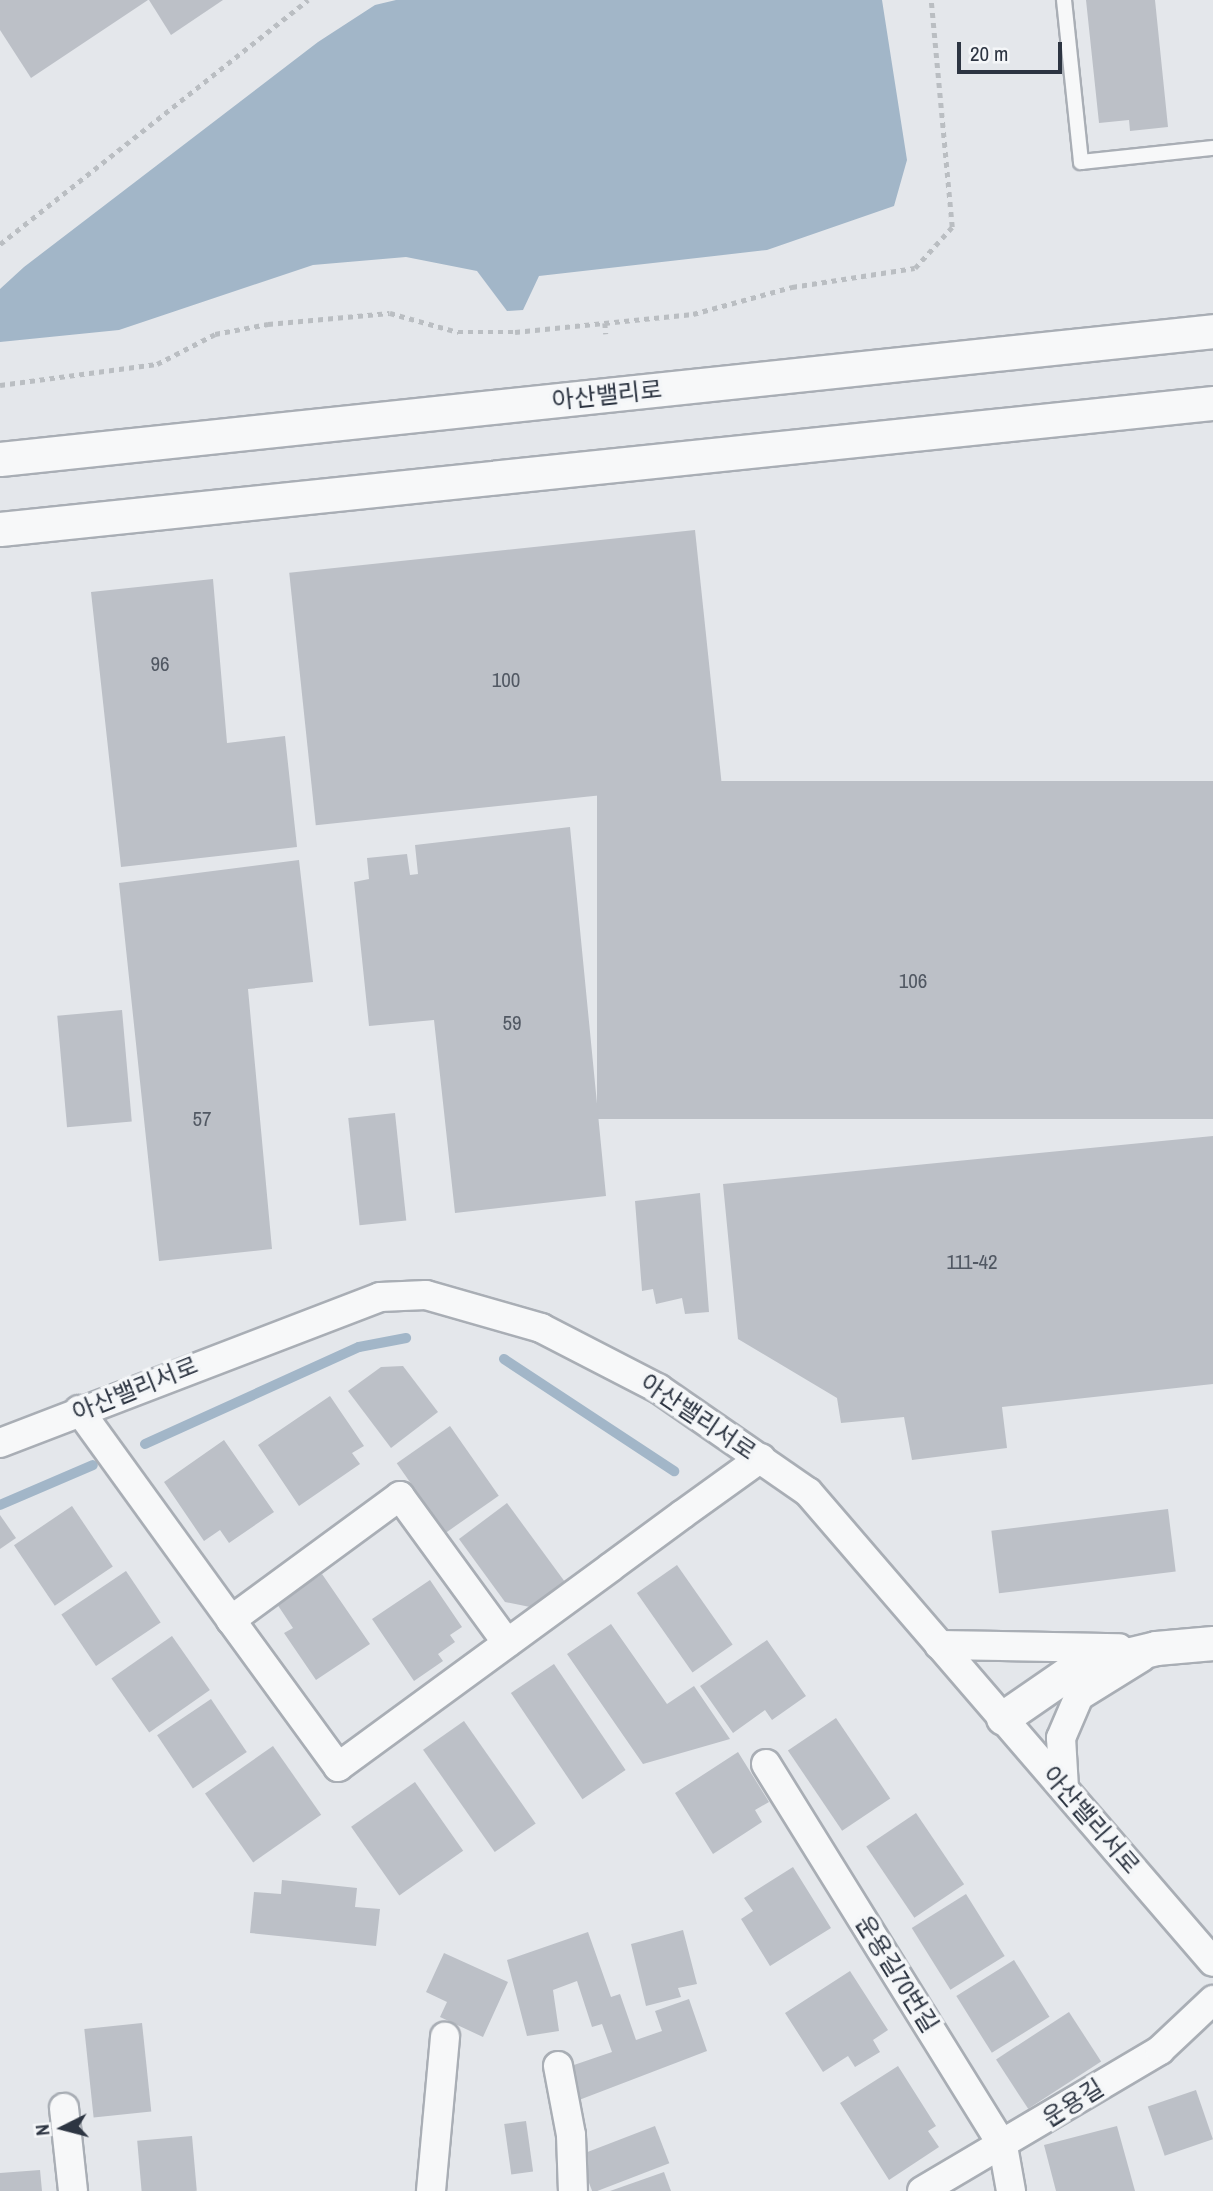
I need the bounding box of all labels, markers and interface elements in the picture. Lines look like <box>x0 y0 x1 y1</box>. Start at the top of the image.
scale bar <box>961 28 1066 72</box>
text: 20 m <box>970 39 1008 68</box>
street label: 아산밸리로 <box>551 375 663 415</box>
house number: 96 <box>150 651 170 677</box>
house number: 100 <box>492 667 520 693</box>
house number: 106 <box>899 968 927 994</box>
house number: 59 <box>502 1010 522 1036</box>
house number: 57 <box>192 1106 212 1132</box>
house number: 111-42 <box>946 1249 998 1275</box>
street label: 아산밸리서로 <box>68 1351 202 1427</box>
street label: 아산밸리서로 <box>635 1368 761 1466</box>
street label: 아산밸리서로 <box>1037 1761 1145 1879</box>
street label: 운용길70번길 <box>850 1910 944 2038</box>
street label: 운용길 <box>1037 2073 1109 2133</box>
north arrow <box>28 2093 98 2163</box>
text: N <box>29 2123 56 2137</box>

